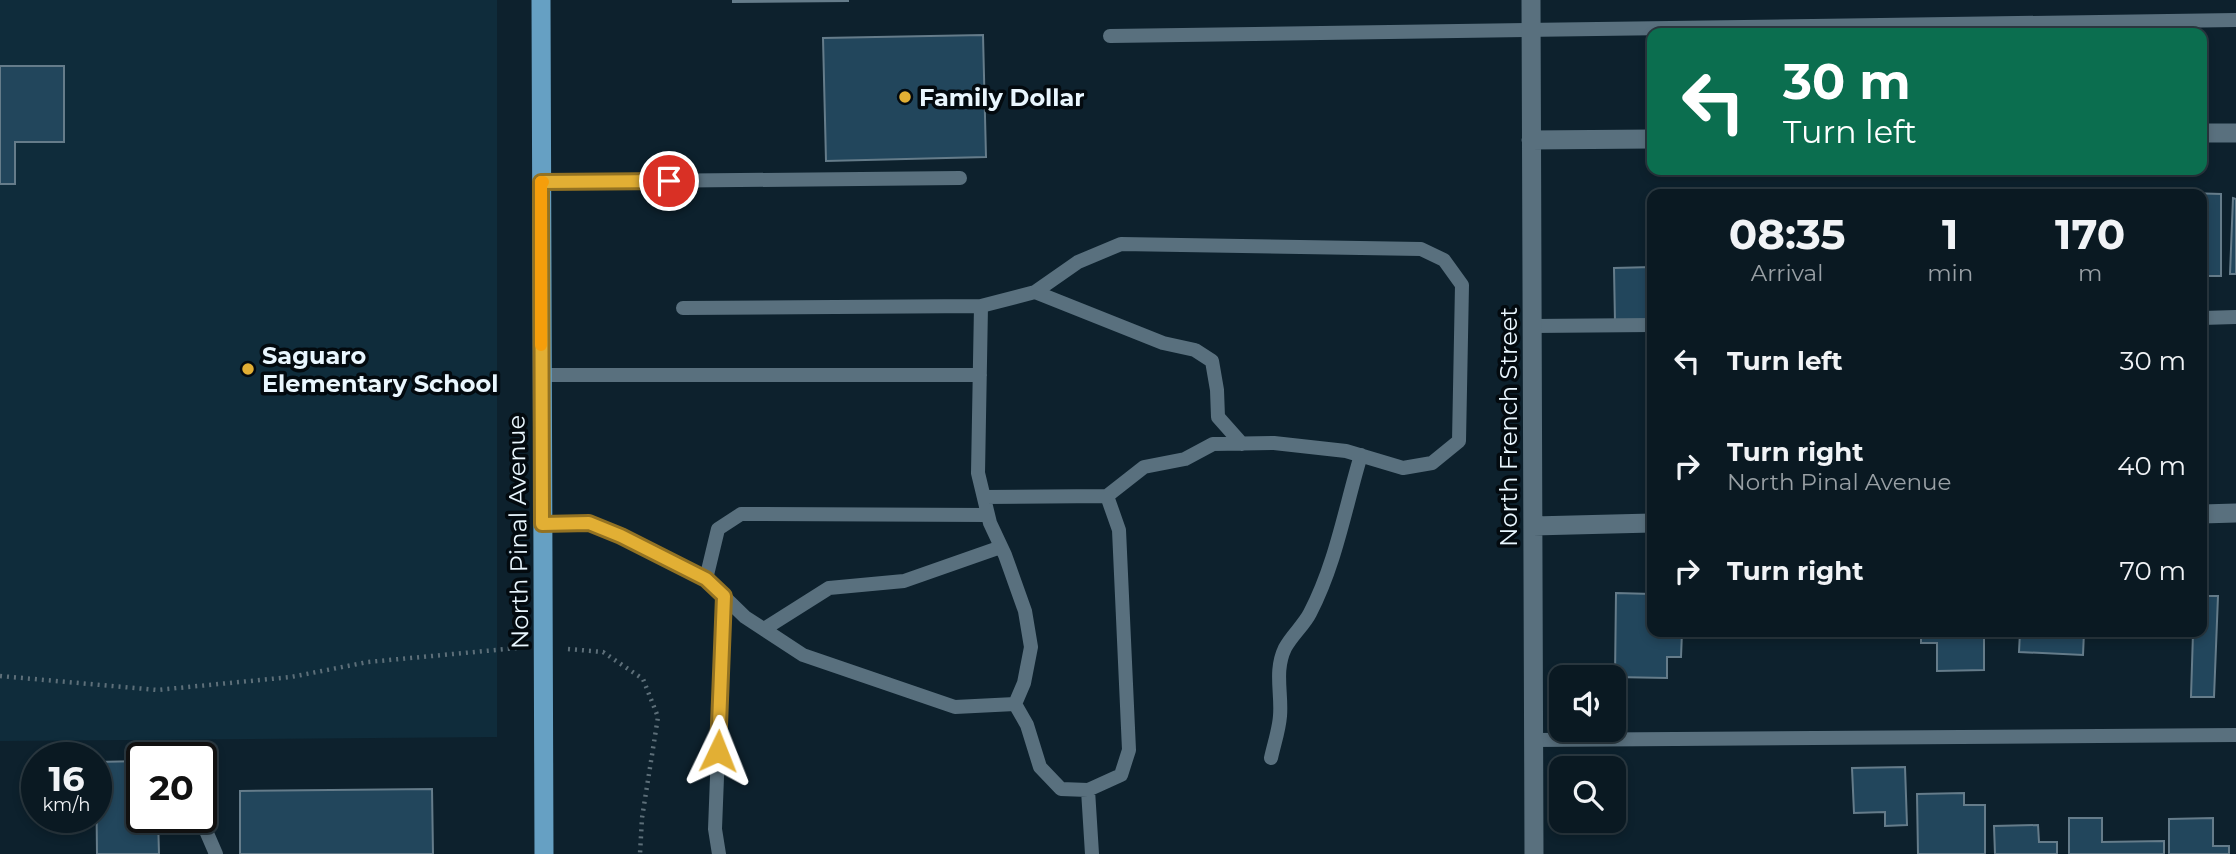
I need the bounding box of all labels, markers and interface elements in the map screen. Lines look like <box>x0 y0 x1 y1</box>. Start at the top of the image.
text: 30 m <box>1783 52 1911 111</box>
icon: left <box>1668 56 1759 147</box>
place label: Family Dollar <box>919 83 1085 112</box>
marker: Family Dollar <box>897 89 913 105</box>
text: Turn left <box>1783 112 1917 151</box>
pin <box>639 151 699 211</box>
icon: arrive <box>650 162 688 200</box>
text: 08:35 <box>1729 208 1845 260</box>
text: 1 <box>1942 208 1958 260</box>
text: 170 <box>2055 208 2125 260</box>
text: Arrival <box>1751 259 1823 287</box>
text: min <box>1927 259 1973 287</box>
text: m <box>2078 259 2102 287</box>
street label: North French Street <box>1494 307 1523 547</box>
place label: Saguaro Elementary School <box>262 341 499 398</box>
icon: left <box>1668 342 1706 380</box>
text: Turn left <box>1727 345 1843 377</box>
text: 30 m <box>2120 345 2186 377</box>
marker: Saguaro Elementary School <box>240 361 256 377</box>
street label: North Pinal Avenue <box>501 415 535 649</box>
text: Turn right <box>1727 436 1863 468</box>
icon: right <box>1668 447 1706 485</box>
text: 40 m <box>2117 450 2186 482</box>
text: North Pinal Avenue <box>1727 468 1951 496</box>
icon: right <box>1668 552 1706 590</box>
text: Turn right <box>1727 555 1863 587</box>
text: 70 m <box>2120 555 2186 587</box>
map controls <box>1549 665 1626 833</box>
button: sound <box>1549 665 1626 742</box>
position arrow <box>681 714 755 788</box>
speed limit sign: 20 <box>126 742 217 833</box>
button: search <box>1549 756 1626 833</box>
text: 16 <box>48 757 85 800</box>
text: km/h <box>42 794 91 816</box>

